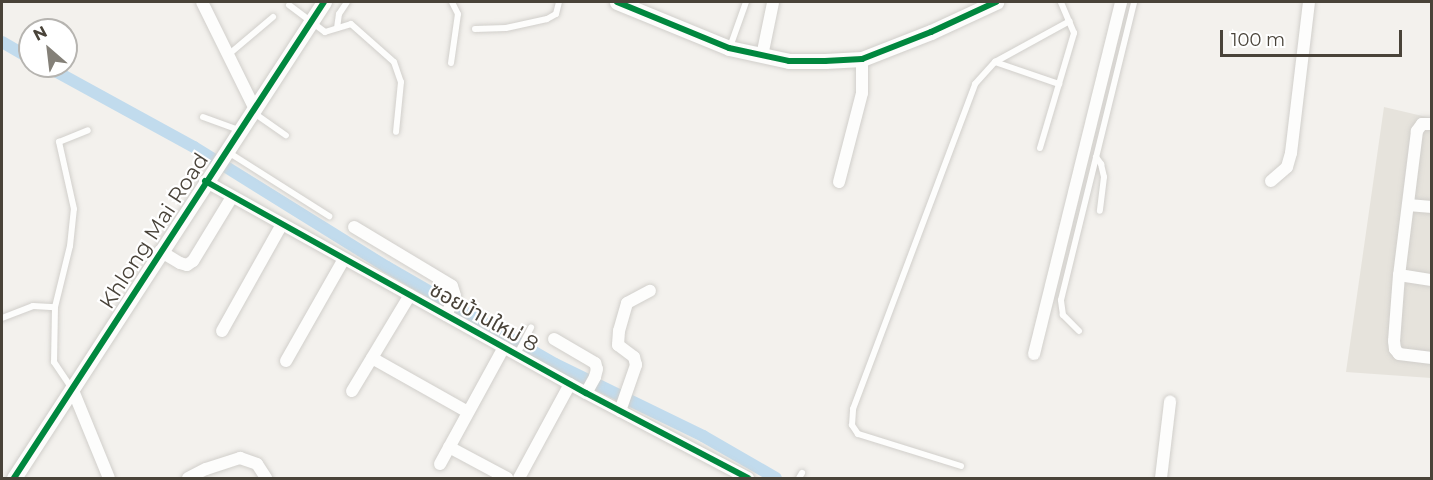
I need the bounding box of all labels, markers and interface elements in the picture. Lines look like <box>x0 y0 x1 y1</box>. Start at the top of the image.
north arrow <box>18 18 78 78</box>
scale bar <box>1223 18 1404 56</box>
text: N <box>30 22 50 45</box>
text: 100 m <box>1231 29 1285 51</box>
street label: Khlong Mai Road <box>94 148 214 314</box>
street label: ซอยบ้านใหม่ 8 <box>425 277 543 357</box>

